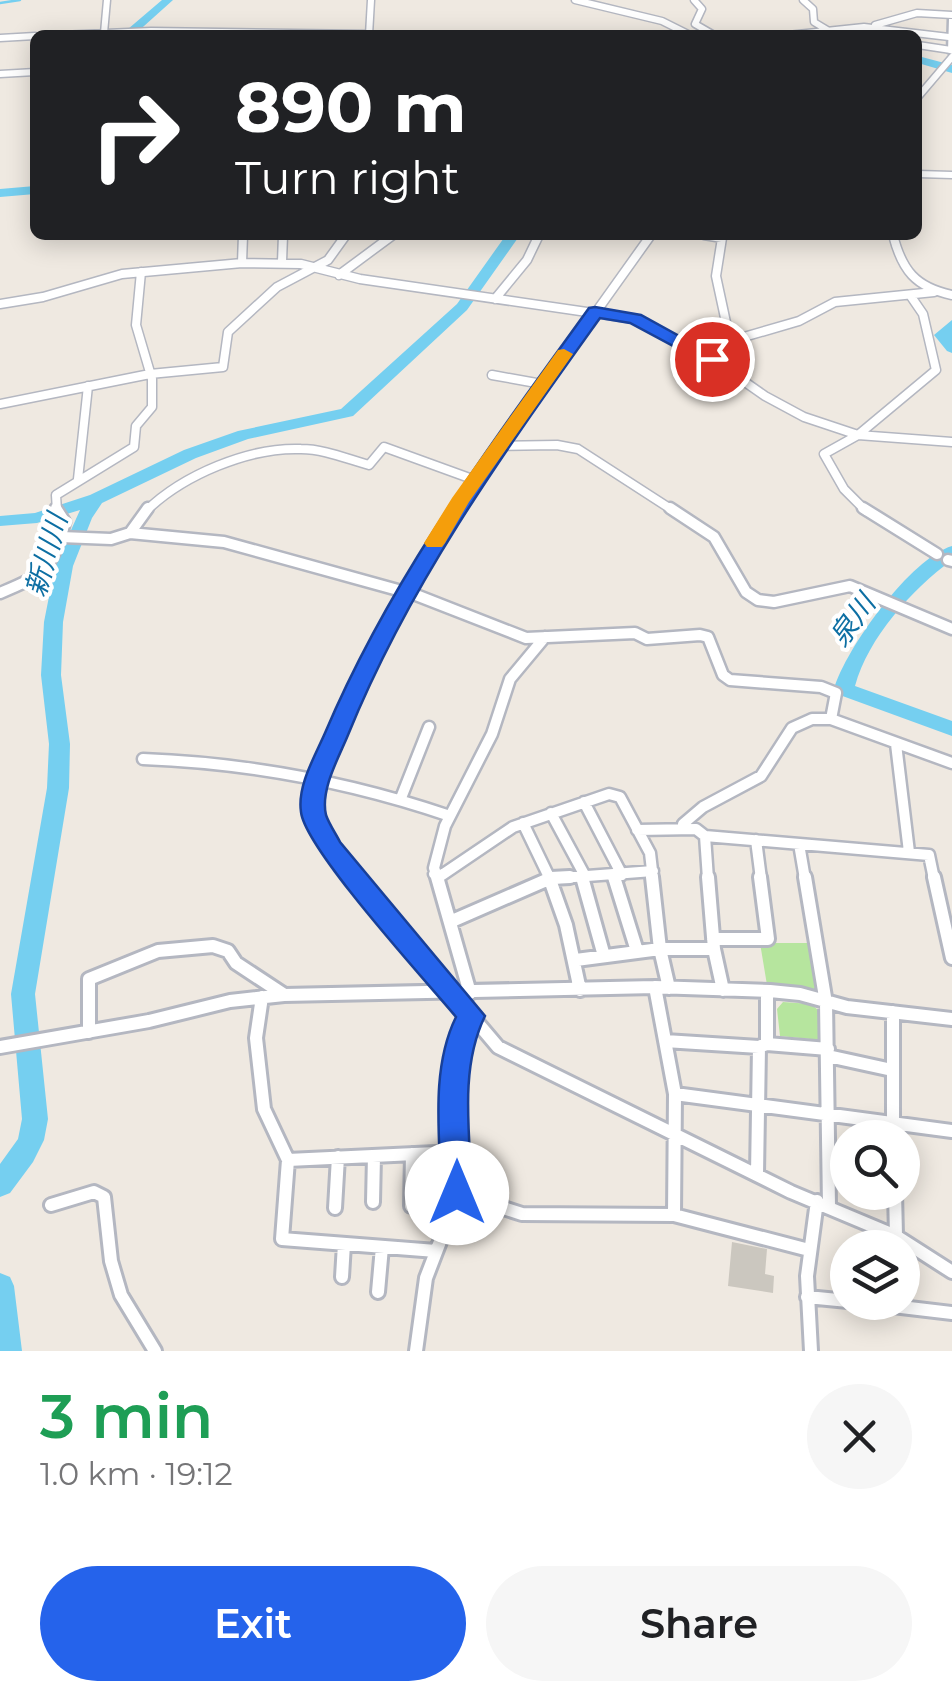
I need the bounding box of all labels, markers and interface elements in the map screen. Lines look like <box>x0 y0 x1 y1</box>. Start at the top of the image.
text: 890 m <box>235 64 467 150</box>
icon: right <box>70 70 200 200</box>
text: Turn right <box>235 150 460 205</box>
pin <box>670 317 755 402</box>
icon: arrive <box>685 332 740 387</box>
water label: 新川川 <box>18 507 75 600</box>
water label: 泉川 <box>822 585 884 653</box>
map controls <box>830 1120 920 1320</box>
button: search <box>830 1120 920 1210</box>
position arrow <box>405 1141 509 1245</box>
button: layers <box>830 1230 920 1320</box>
text: 3 min <box>40 1380 213 1453</box>
button: close <box>807 1384 912 1489</box>
text: 1.0 km · 19:12 <box>40 1454 233 1493</box>
button: Exit <box>40 1566 466 1681</box>
button: Share <box>486 1566 912 1681</box>

